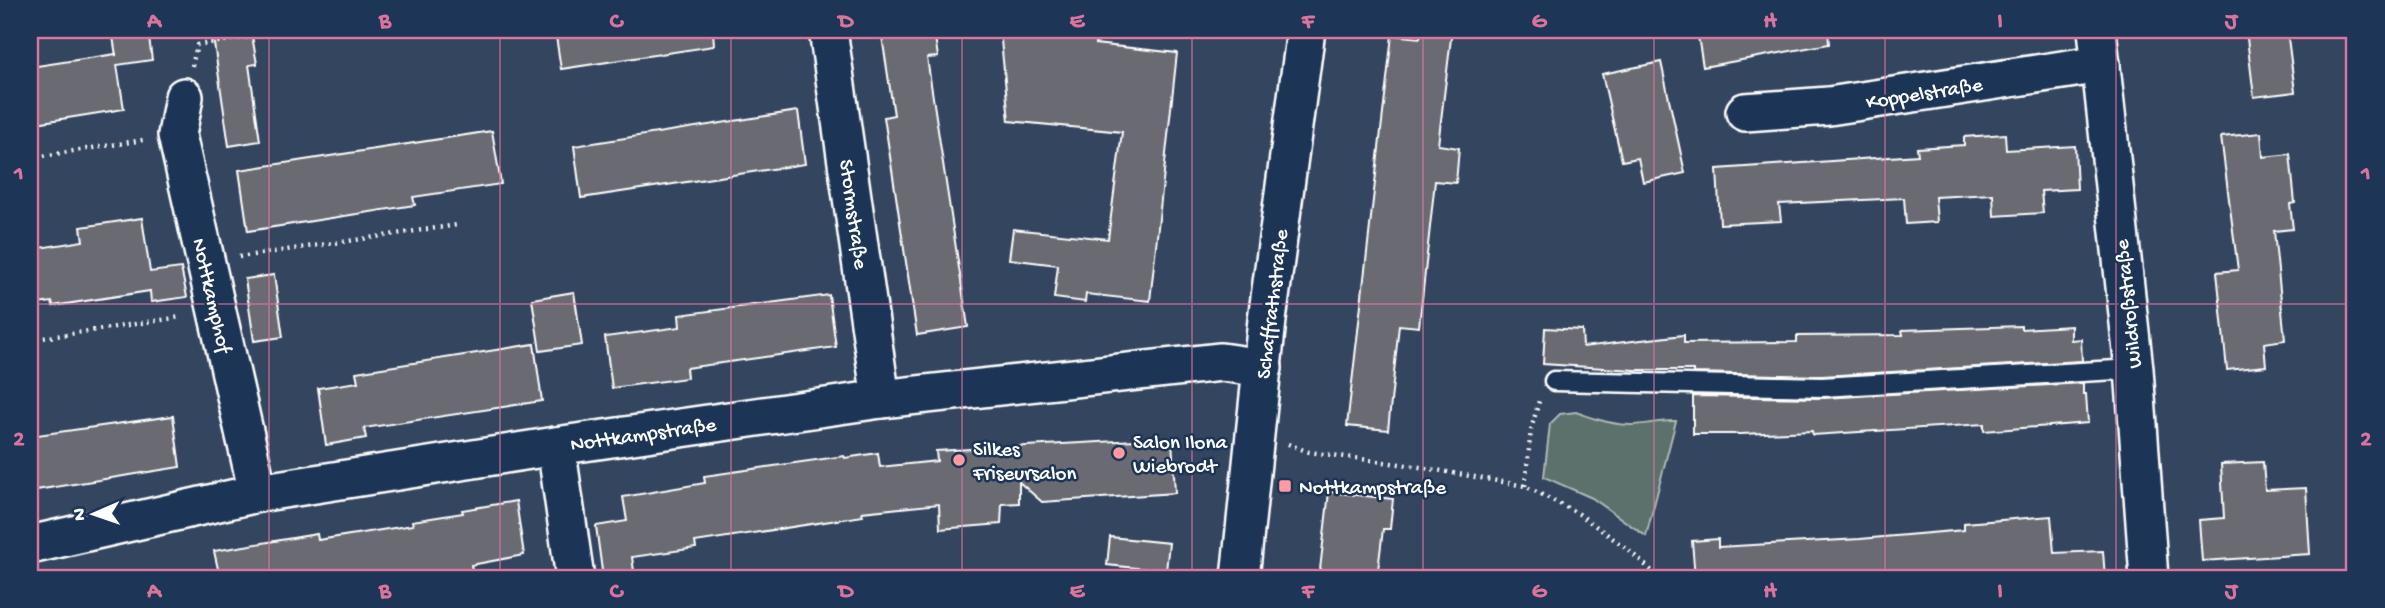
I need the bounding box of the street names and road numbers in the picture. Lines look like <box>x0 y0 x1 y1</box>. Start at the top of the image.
street label: Koppelstraße <box>1865 74 1986 117</box>
street label: Stormstraße <box>831 158 872 272</box>
street label: Schaffrathstraße <box>1253 227 1296 381</box>
street label: Nottkamphof <box>184 236 235 357</box>
street label: Wildroßstraße <box>2111 237 2150 369</box>
street label: Nottkampstraße <box>569 414 719 459</box>

